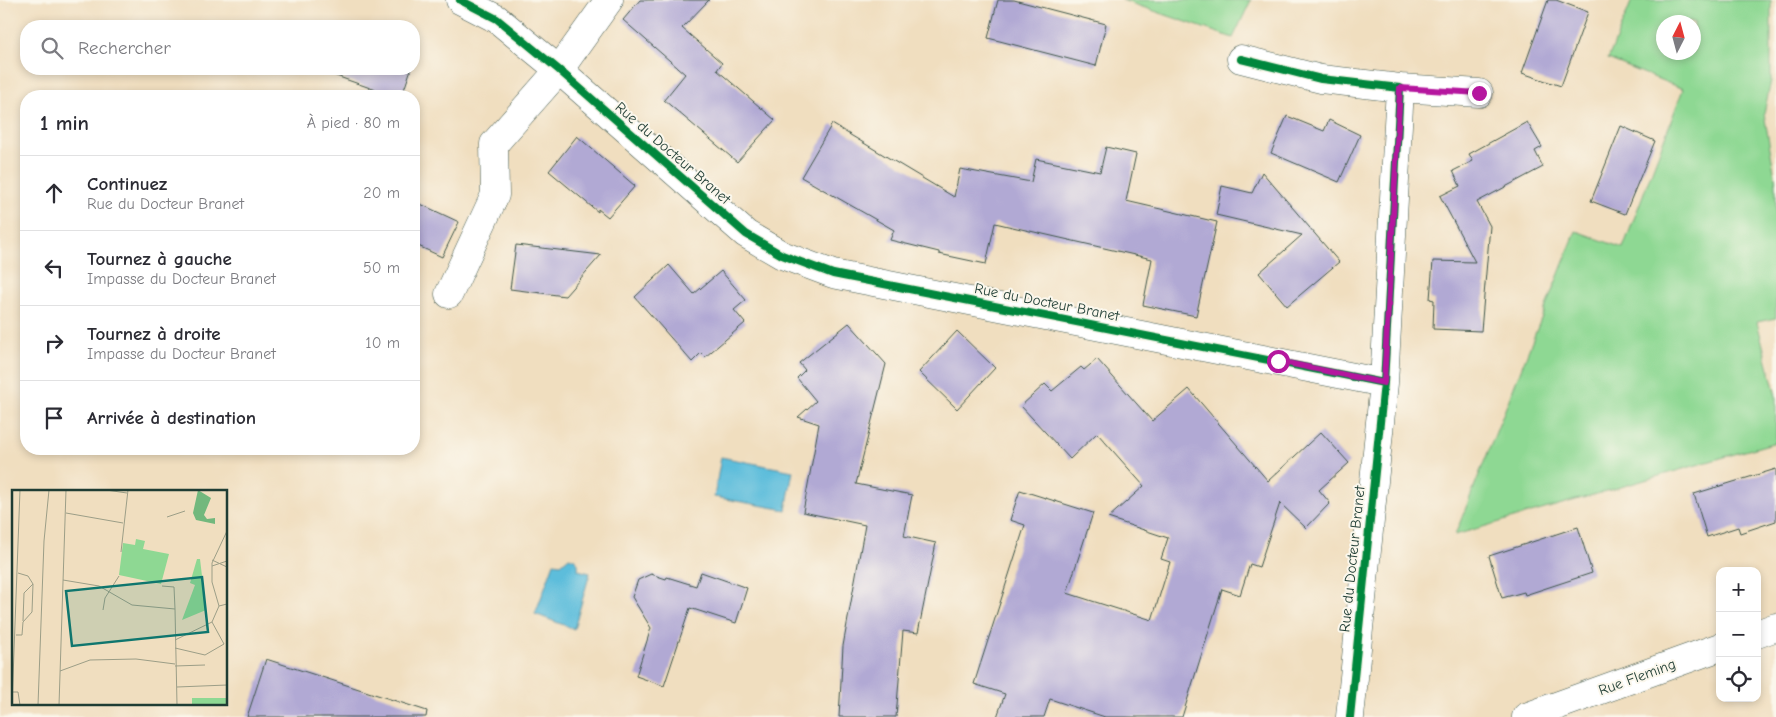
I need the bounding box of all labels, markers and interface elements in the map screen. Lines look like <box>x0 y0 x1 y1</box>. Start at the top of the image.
north arrow <box>1656 15 1701 60</box>
search box <box>20 20 420 75</box>
icon: search <box>38 34 66 62</box>
text: Rechercher <box>78 37 171 59</box>
route end <box>1468 82 1491 105</box>
street label: Rue du Docteur Branet <box>612 98 735 209</box>
text: 1 min <box>40 111 89 135</box>
text: À pied · 80 m <box>307 114 400 132</box>
text: Continuez <box>87 173 167 195</box>
icon: ahead <box>40 179 68 207</box>
text: 20 m <box>363 184 400 202</box>
text: Rue du Docteur Branet <box>87 195 244 213</box>
text: Tournez à gauche <box>87 248 232 270</box>
icon: left <box>40 254 68 282</box>
text: 50 m <box>363 259 400 277</box>
text: Impasse du Docteur Branet <box>87 270 276 288</box>
street label: Rue du Docteur Branet <box>973 279 1122 325</box>
text: Tournez à droite <box>87 323 221 345</box>
icon: right <box>40 329 68 357</box>
text: 10 m <box>365 334 400 352</box>
text: Impasse du Docteur Branet <box>87 345 276 363</box>
route start <box>1267 350 1290 373</box>
icon: arrive <box>40 404 68 432</box>
text: Arrivée à destination <box>87 407 256 429</box>
street label: Rue du Docteur Branet <box>1335 484 1369 633</box>
inset map <box>12 490 228 704</box>
map controls <box>1716 567 1761 702</box>
button: + <box>1716 567 1761 612</box>
button: − <box>1716 612 1761 657</box>
street label: Rue Fleming <box>1596 655 1678 699</box>
button: locate <box>1716 657 1761 702</box>

